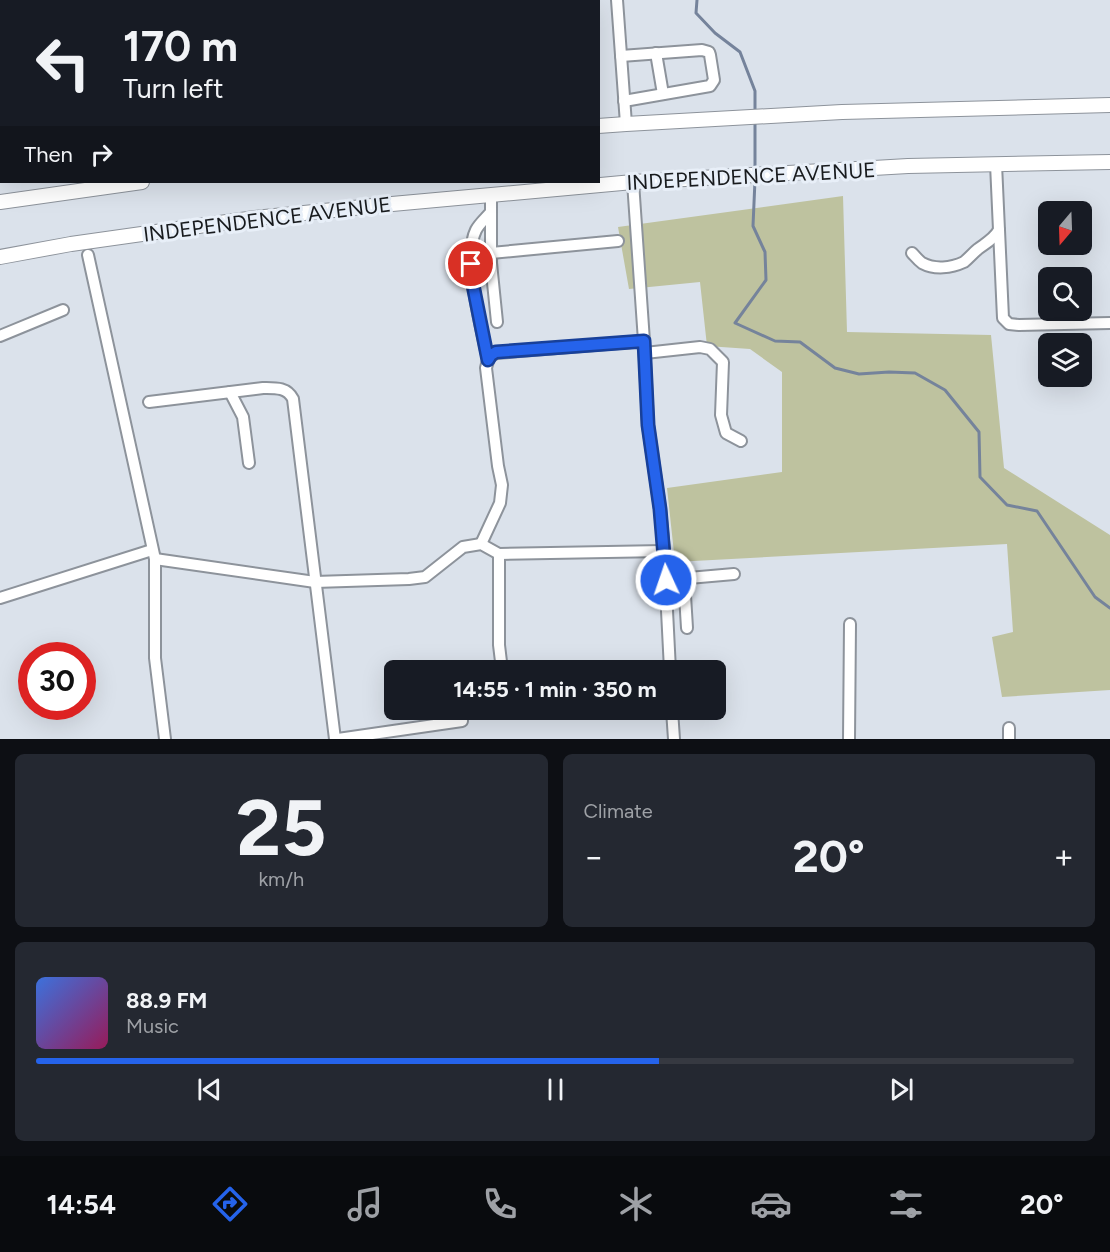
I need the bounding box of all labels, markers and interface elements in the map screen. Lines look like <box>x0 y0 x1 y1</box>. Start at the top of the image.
text: 170 m <box>123 21 238 72</box>
icon: left <box>24 24 102 102</box>
text: Turn left <box>123 72 223 105</box>
icon: right <box>85 138 118 171</box>
text: Then <box>24 141 73 168</box>
street label: INDEPENDENCE AVENUE <box>626 157 876 195</box>
street label: INDEPENDENCE AVENUE <box>142 191 392 247</box>
north arrow <box>1038 201 1092 255</box>
map controls <box>1038 201 1092 387</box>
pin <box>445 238 496 289</box>
icon: arrive <box>454 247 487 280</box>
button: search <box>1038 267 1092 321</box>
button: layers <box>1038 333 1092 387</box>
position arrow <box>634 548 698 612</box>
speed limit sign: 30 <box>18 642 96 720</box>
text: 14:55 · 1 min · 350 m <box>453 676 657 703</box>
text: 25 <box>236 781 326 875</box>
text: Climate <box>584 799 653 823</box>
text: 20° <box>793 829 865 883</box>
text: − <box>584 837 604 876</box>
text: + <box>1053 837 1074 876</box>
text: km/h <box>258 867 304 891</box>
text: 88.9 FM <box>126 987 207 1014</box>
text: Music <box>126 1014 179 1038</box>
icon: previous <box>193 1073 226 1106</box>
icon: pause <box>539 1073 572 1106</box>
icon: next <box>885 1073 918 1106</box>
icon: directions <box>209 1183 251 1225</box>
icon: music <box>344 1183 386 1225</box>
icon: phone <box>479 1183 521 1225</box>
icon: climate <box>615 1183 657 1225</box>
icon: car <box>750 1183 792 1225</box>
icon: filters <box>885 1183 927 1225</box>
text: 14:54 <box>47 1188 116 1221</box>
text: 20° <box>1020 1188 1063 1221</box>

